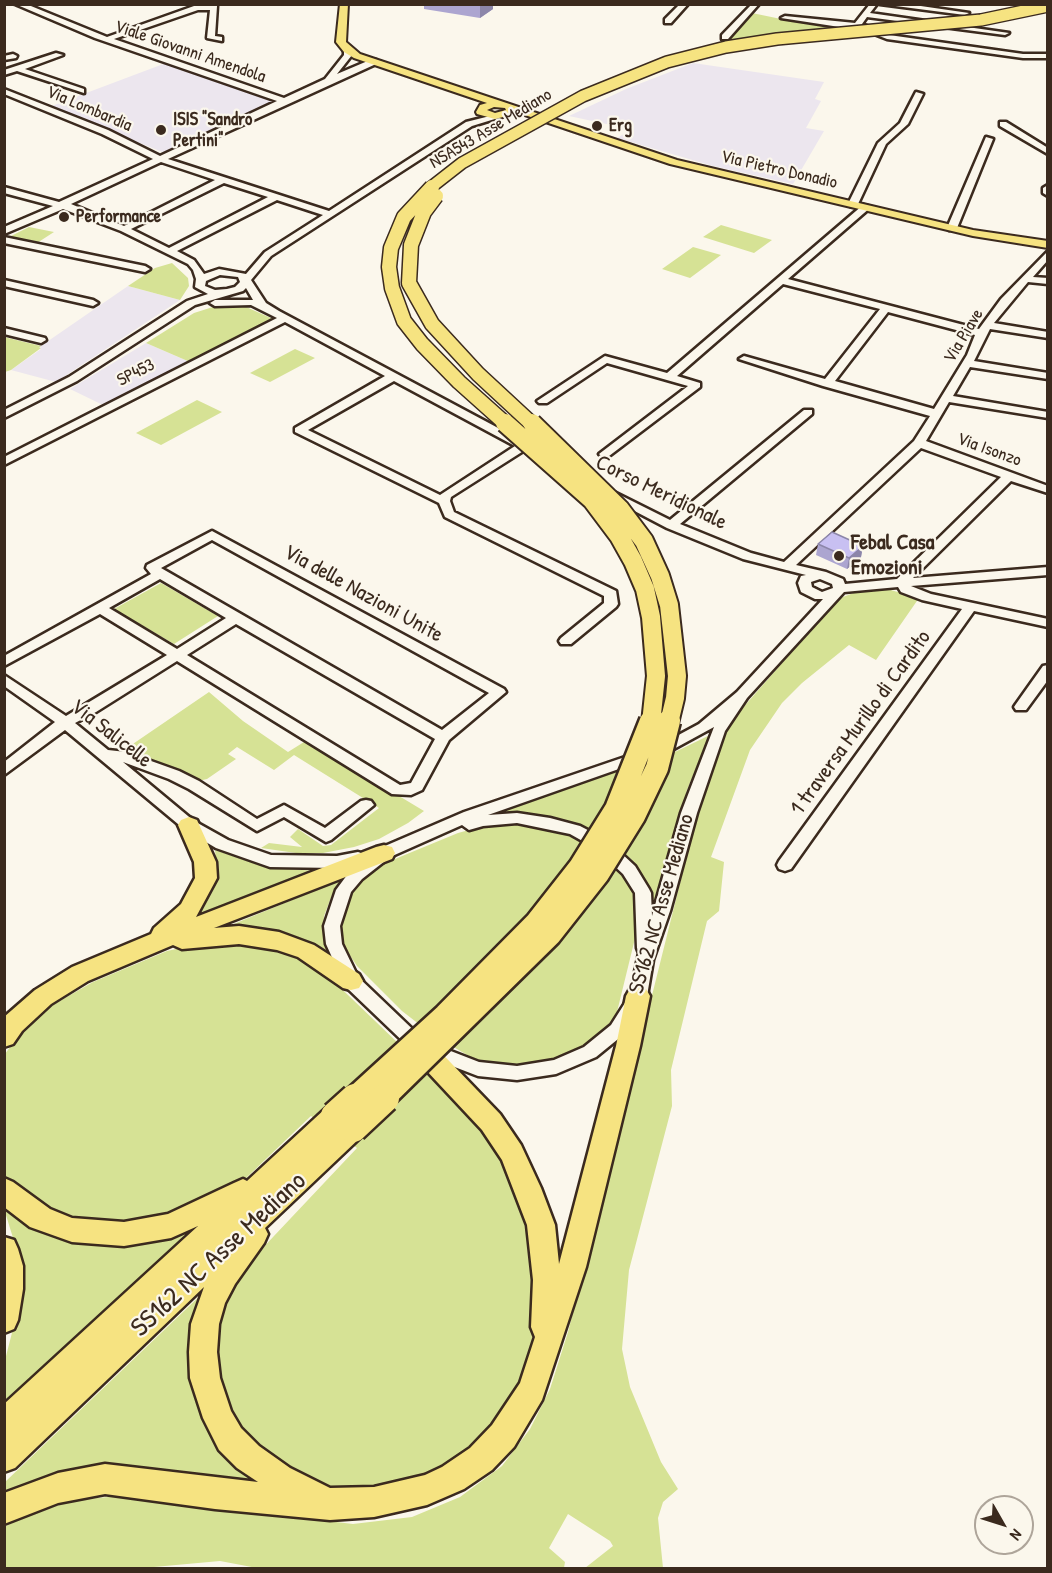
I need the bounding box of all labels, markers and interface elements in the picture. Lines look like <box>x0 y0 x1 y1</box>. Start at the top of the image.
street label: Viale Giovanni Amendola <box>112 16 268 88</box>
street label: Via Lombardia <box>43 81 135 137</box>
street label: NSA543 Asse Mediano <box>426 84 556 174</box>
place label: ISIS "Sandro Pertini" <box>173 109 252 152</box>
place label: Erg <box>609 115 632 137</box>
marker: Erg <box>590 119 604 133</box>
marker: ISIS "Sandro Pertini" <box>154 123 168 137</box>
street label: Via Pietro Donadio <box>719 146 839 194</box>
place label: Performance <box>76 206 161 228</box>
marker: Performance <box>57 210 71 224</box>
street label: Via Piave <box>939 305 989 367</box>
street label: SP453 <box>114 354 158 392</box>
street label: Via Isonzo <box>954 428 1024 472</box>
street label: Corso Meridionale <box>591 450 731 536</box>
place label: Febal Casa Emozioni <box>851 530 934 582</box>
street label: Via delle Nazioni Unite <box>279 539 447 649</box>
marker: Febal Casa Emozioni <box>832 549 846 563</box>
street label: 1 traversa Murillo di Cardito <box>785 625 937 821</box>
street label: Via Salicelle <box>65 694 157 774</box>
street label: SS162 NC Asse Mediano <box>624 811 700 997</box>
street label: SS162 NC Asse Mediano <box>125 1166 313 1344</box>
north arrow <box>974 1495 1034 1555</box>
text: N <box>1005 1525 1028 1545</box>

